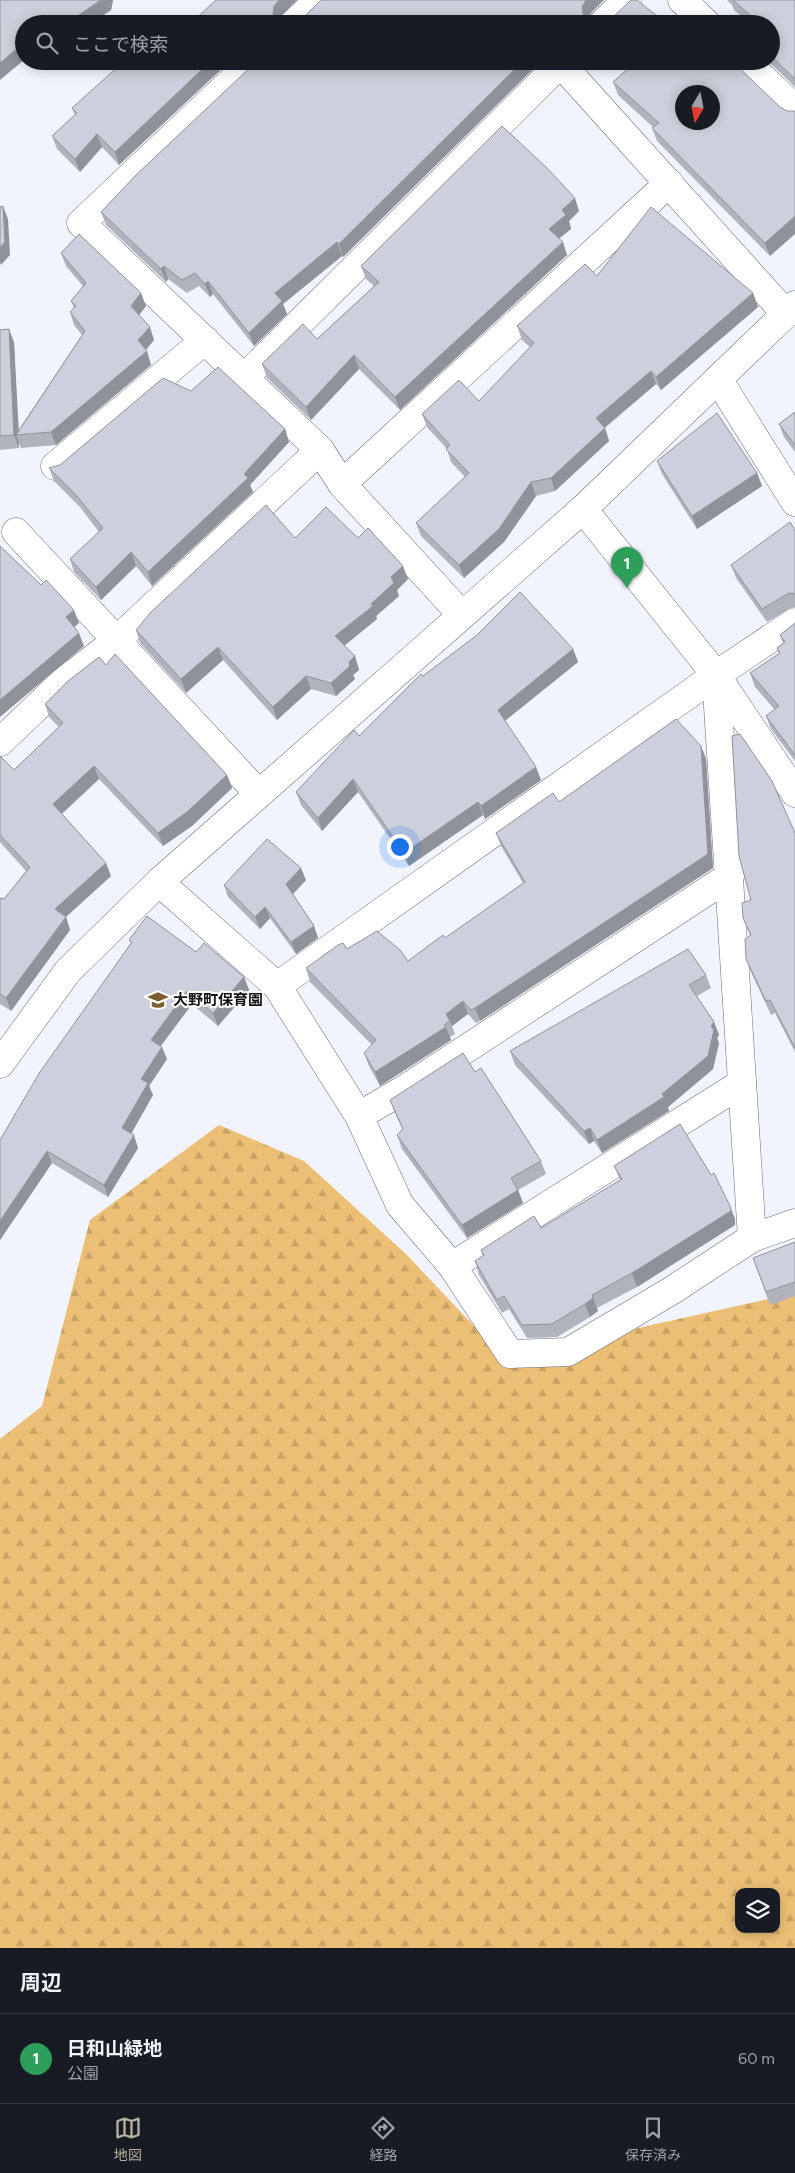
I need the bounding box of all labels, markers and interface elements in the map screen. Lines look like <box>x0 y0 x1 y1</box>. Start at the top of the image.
search box <box>15 15 780 70</box>
icon: search <box>33 29 61 57</box>
text: ここで検索 <box>73 33 168 56</box>
north arrow <box>675 85 720 130</box>
pin: 1 <box>611 547 643 588</box>
your location <box>387 834 413 860</box>
school or university icon: 大野町保育園 <box>147 989 169 1011</box>
place label: 大野町保育園 <box>173 991 263 1009</box>
map controls <box>735 1888 780 1933</box>
button: layers <box>735 1888 780 1933</box>
text: 周辺 <box>20 1970 62 1995</box>
text: 日和山緑地 <box>67 2037 162 2060</box>
text: 1 <box>33 2049 39 2068</box>
text: 60 m <box>738 2049 775 2068</box>
text: 公園 <box>67 2064 99 2083</box>
tab: 地図 <box>114 2114 142 2164</box>
tab: 経路 <box>369 2114 397 2164</box>
tab: 保存済み <box>625 2114 681 2164</box>

